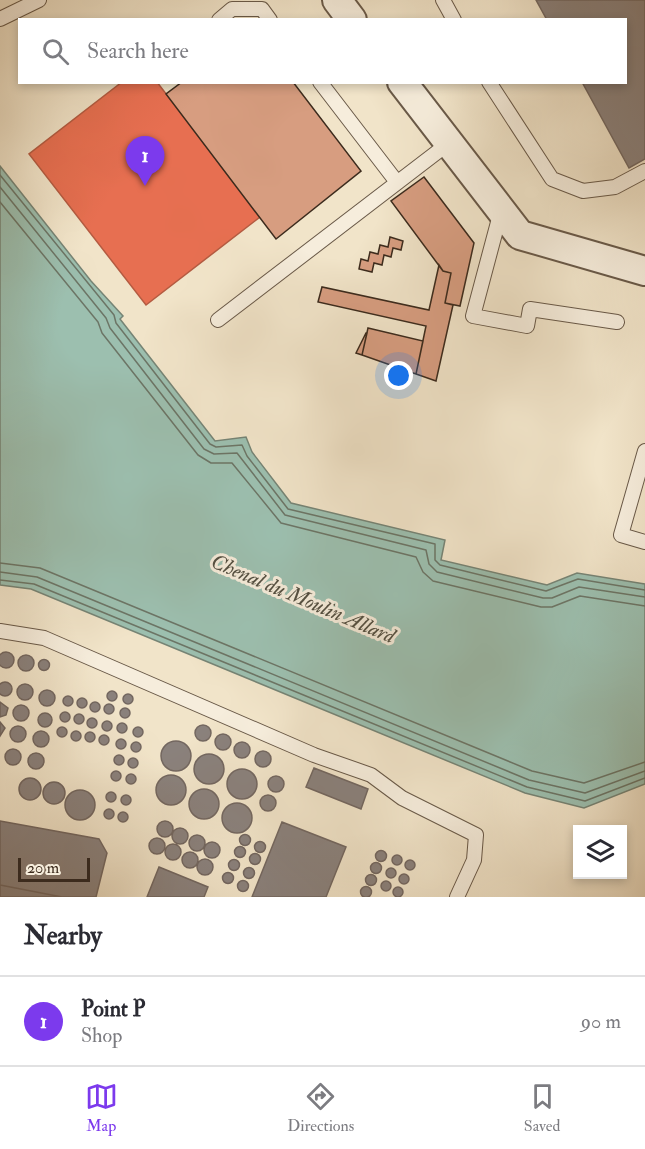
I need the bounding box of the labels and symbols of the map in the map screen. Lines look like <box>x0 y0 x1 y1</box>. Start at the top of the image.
pin: 1 <box>126 136 164 186</box>
your location <box>384 361 413 390</box>
water label: Chenal du Moulin Allard <box>207 548 400 650</box>
scale bar <box>18 855 90 882</box>

